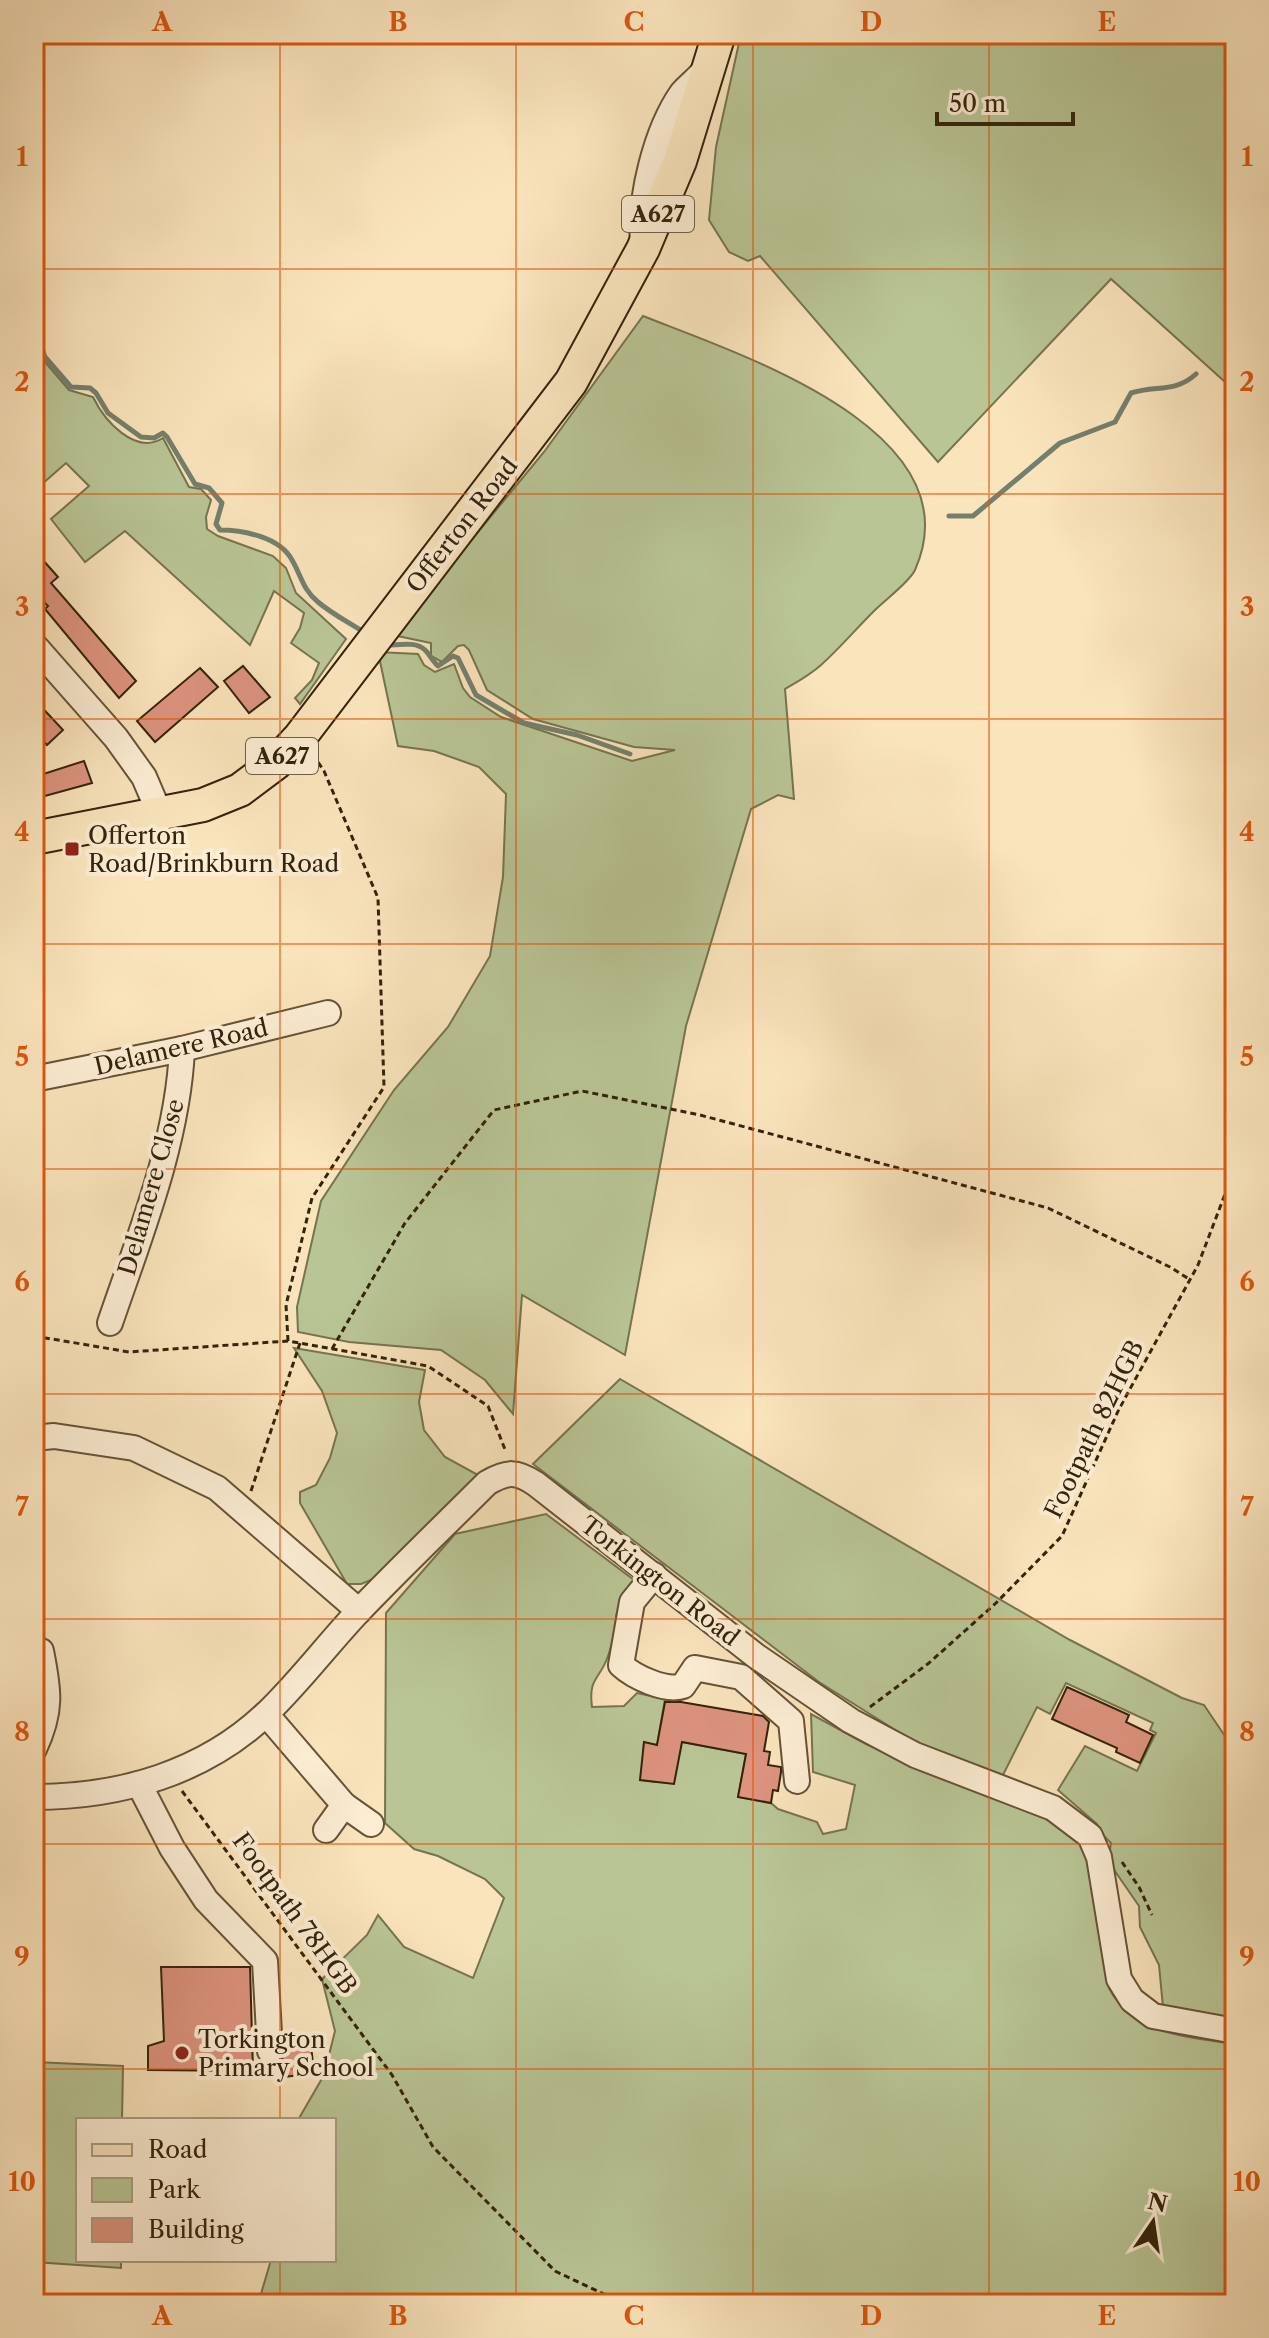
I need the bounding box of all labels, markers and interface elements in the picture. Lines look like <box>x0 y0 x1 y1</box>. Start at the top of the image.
text: A <box>151 6 173 38</box>
text: B <box>388 6 408 38</box>
text: C <box>624 6 644 38</box>
text: D <box>860 6 882 38</box>
text: E <box>1098 6 1116 38</box>
scale bar <box>937 76 1073 126</box>
text: 50 m <box>949 89 1006 118</box>
text: 1 <box>16 141 28 173</box>
text: 1 <box>1241 141 1253 173</box>
road number: A627 <box>622 196 694 232</box>
text: 2 <box>14 366 30 398</box>
text: 2 <box>1239 366 1255 398</box>
street label: Offerton Road <box>400 451 524 598</box>
text: 3 <box>15 591 29 623</box>
text: 3 <box>1240 591 1254 623</box>
road number: A627 <box>246 738 318 774</box>
text: 4 <box>14 816 30 848</box>
text: 4 <box>1239 816 1255 848</box>
place label: Offerton Road/Brinkburn Road <box>88 821 340 878</box>
marker: Offerton Road/Brinkburn Road <box>63 840 81 858</box>
street label: Delamere Road <box>91 1013 271 1081</box>
text: 5 <box>15 1041 29 1073</box>
text: 5 <box>1240 1041 1254 1073</box>
street label: Delamere Close <box>112 1095 190 1279</box>
text: 6 <box>14 1266 30 1298</box>
text: 6 <box>1239 1266 1255 1298</box>
street label: Footpath 82HGB <box>1038 1335 1150 1523</box>
text: 7 <box>15 1491 29 1523</box>
text: 7 <box>1240 1491 1254 1523</box>
street label: Torkington Road <box>575 1510 745 1652</box>
text: 8 <box>14 1716 30 1748</box>
text: 8 <box>1239 1716 1255 1748</box>
street label: Footpath 78HGB <box>227 1827 363 1999</box>
text: 9 <box>14 1941 30 1973</box>
text: 9 <box>1239 1941 1255 1973</box>
place label: Torkington Primary School <box>198 2025 374 2082</box>
marker: Torkington Primary School <box>173 2044 191 2062</box>
legend <box>76 2118 336 2262</box>
text: Road <box>148 2135 208 2164</box>
text: 10 <box>8 2166 36 2198</box>
text: 10 <box>1233 2166 1261 2198</box>
text: Park <box>148 2175 201 2204</box>
north arrow <box>1113 2182 1193 2262</box>
text: N <box>1145 2188 1170 2218</box>
text: Building <box>148 2215 244 2244</box>
text: A <box>151 2300 173 2332</box>
text: B <box>388 2300 408 2332</box>
text: C <box>624 2300 644 2332</box>
text: D <box>860 2300 882 2332</box>
text: E <box>1098 2300 1116 2332</box>

